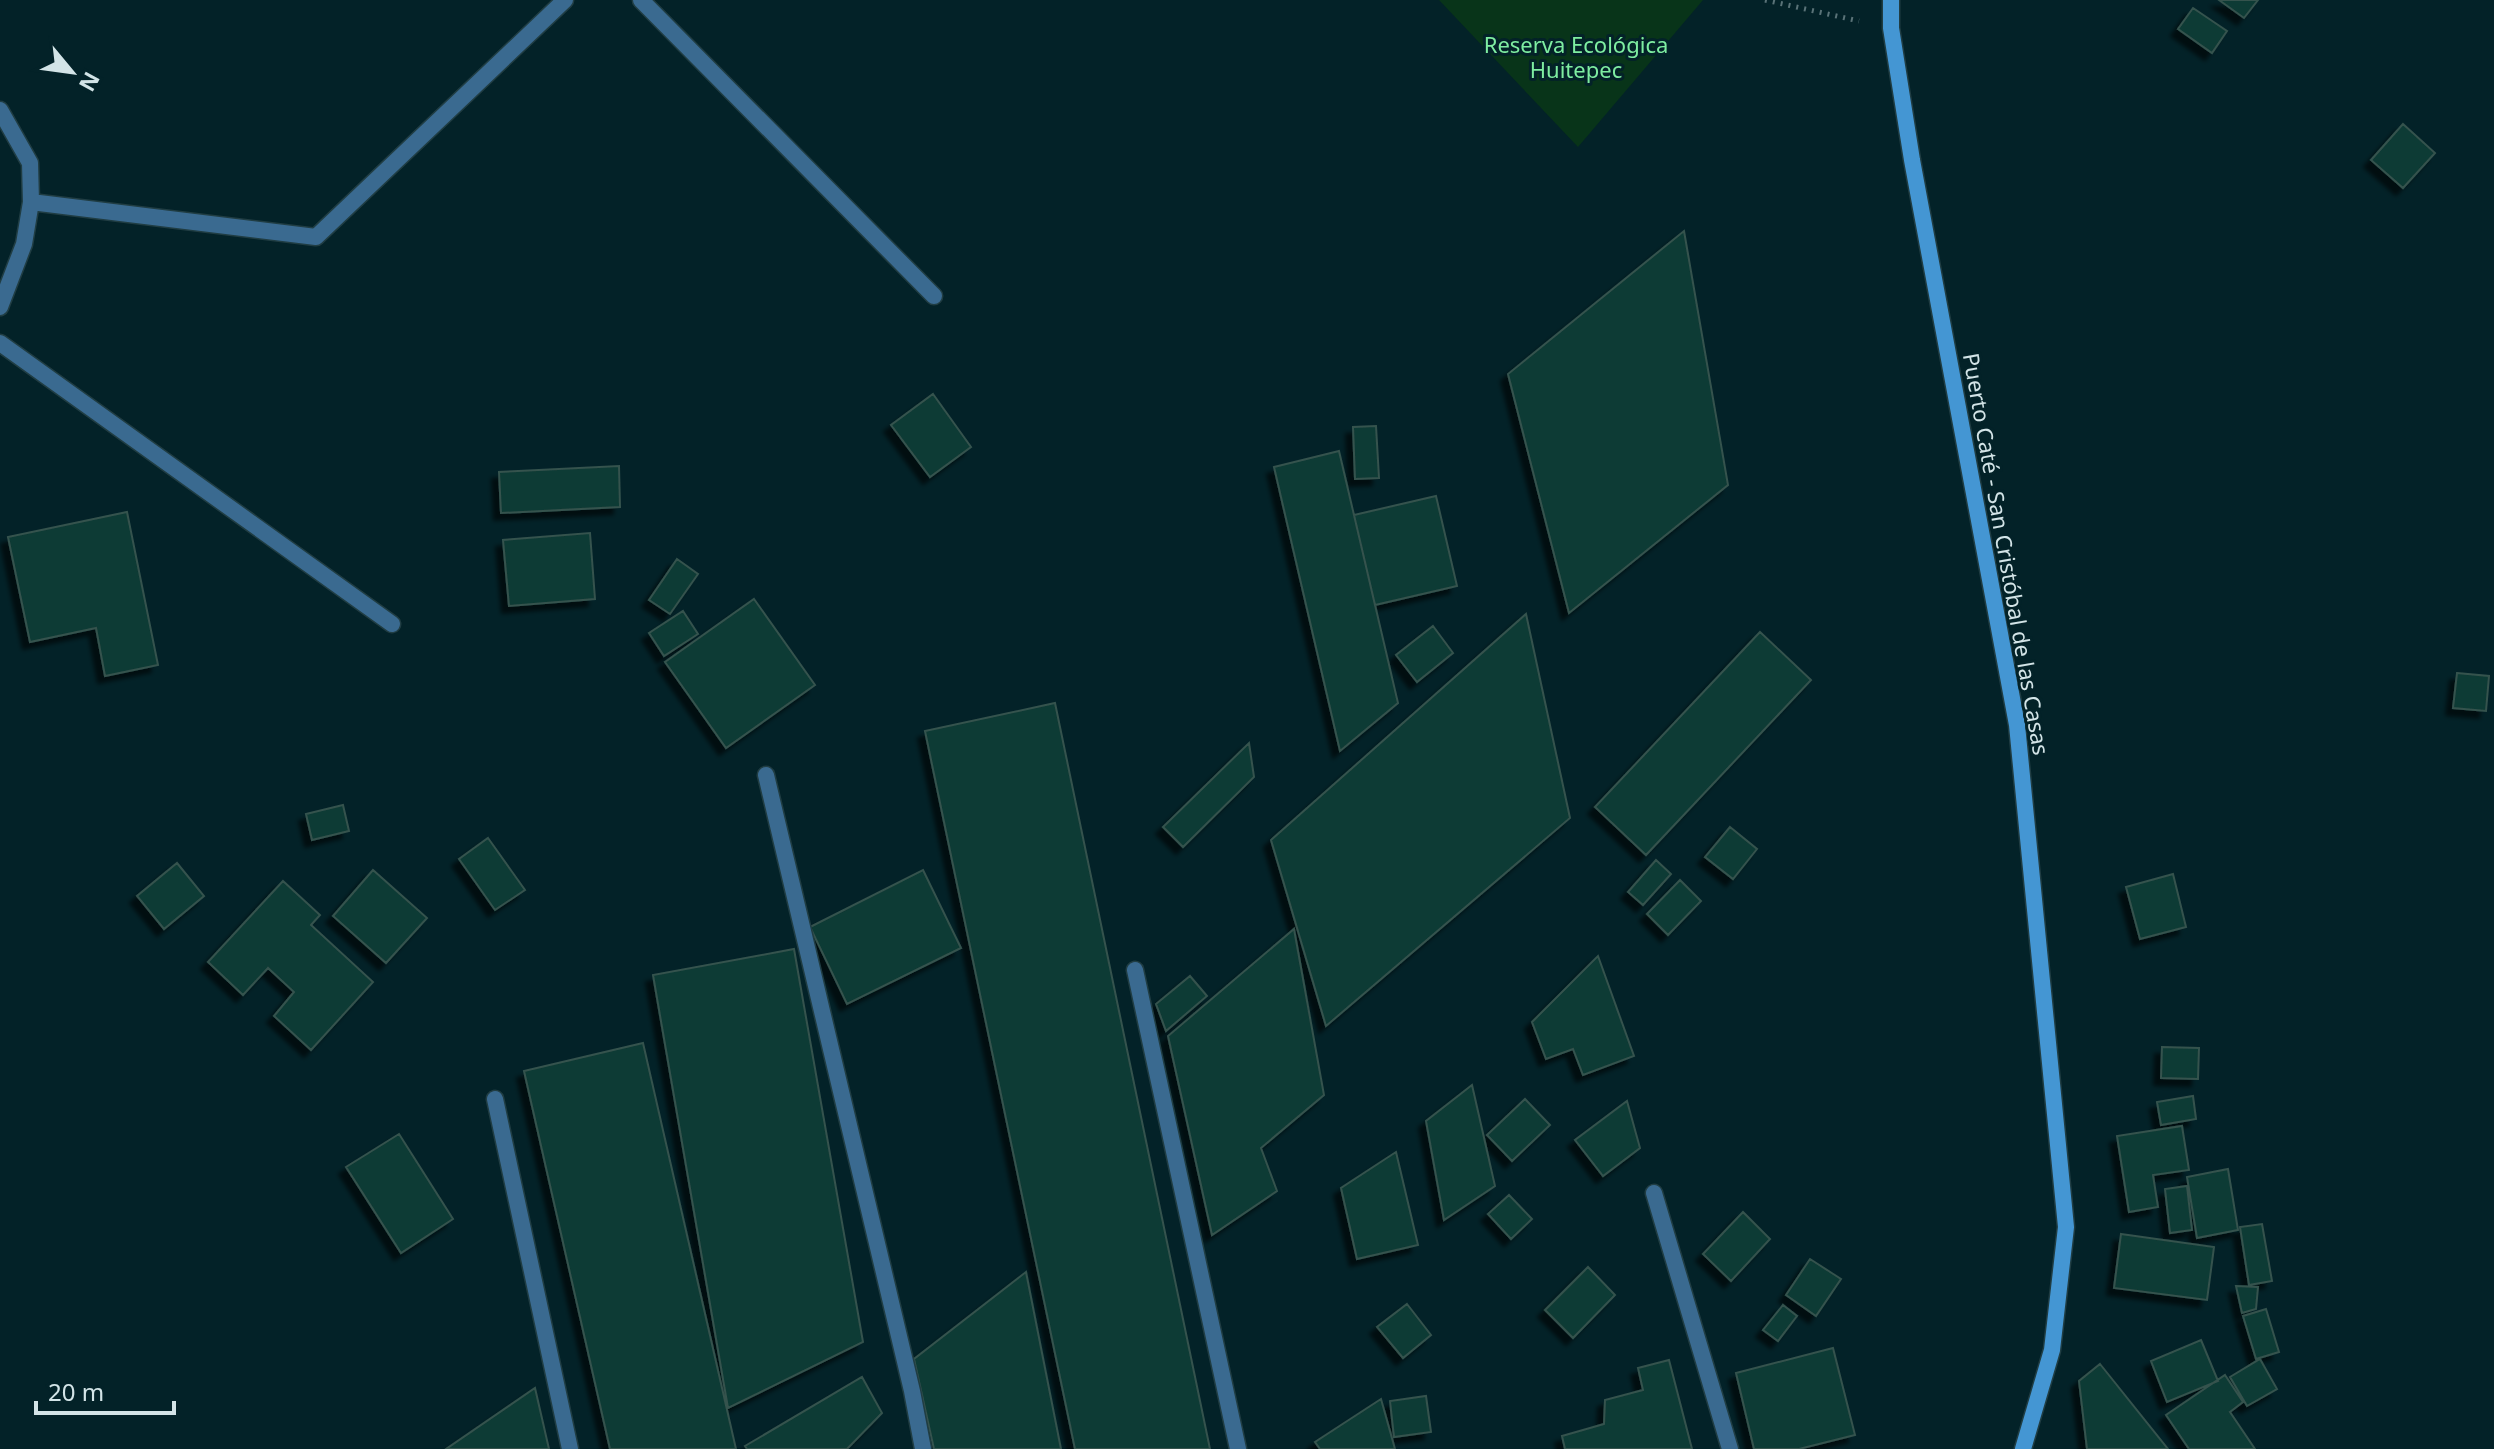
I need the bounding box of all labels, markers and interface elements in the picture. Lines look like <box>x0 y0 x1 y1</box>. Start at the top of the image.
park label: Reserva Ecológica Huitepec <box>1484 29 1668 84</box>
north arrow <box>32 32 112 112</box>
text: N <box>73 67 108 97</box>
street label: Puerto Caté - San Cristóbal de las Casas <box>1957 351 2057 757</box>
scale bar <box>36 1365 174 1415</box>
text: 20 m <box>48 1375 104 1408</box>

